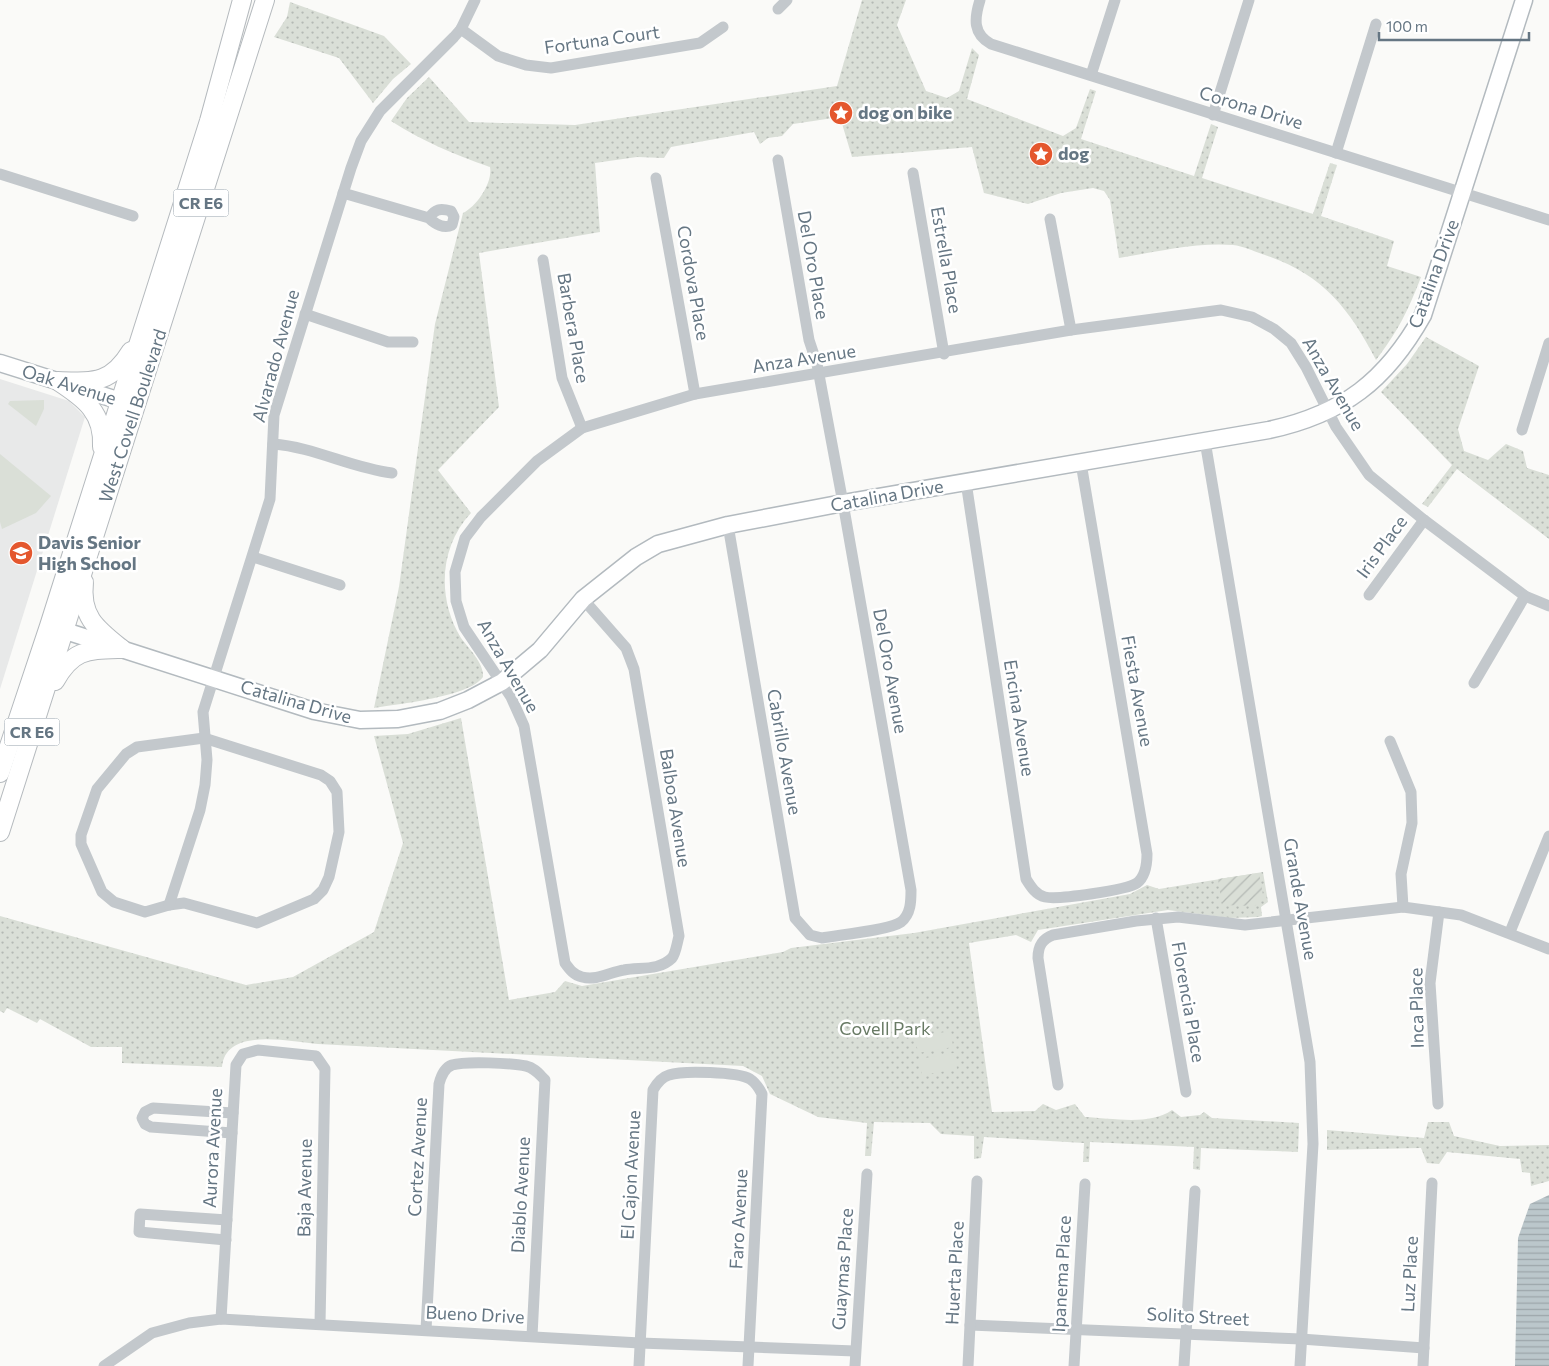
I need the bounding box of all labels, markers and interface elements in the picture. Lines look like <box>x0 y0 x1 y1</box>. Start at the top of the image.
scale bar <box>1379 10 1529 42</box>
text: 100 m <box>1386 17 1428 35</box>
street label: Fortuna Court <box>543 20 661 58</box>
street label: Corona Drive <box>1197 81 1306 133</box>
place icon: dog on bike <box>828 100 854 126</box>
place label: dog on bike <box>858 101 952 123</box>
place icon: dog <box>1028 141 1054 167</box>
place label: dog <box>1058 142 1089 164</box>
road number: CR E6 <box>174 190 228 217</box>
street label: Estrella Place <box>927 205 967 315</box>
street label: Del Oro Place <box>794 209 834 321</box>
street label: Catalina Drive <box>1403 216 1463 331</box>
street label: Cordova Place <box>673 224 715 342</box>
street label: Barbera Place <box>553 271 595 385</box>
street label: Alvarado Avenue <box>247 287 303 425</box>
street label: West Covell Boulevard <box>94 326 171 505</box>
street label: Anza Avenue <box>1298 333 1370 434</box>
street label: Anza Avenue <box>750 339 857 377</box>
street label: Oak Avenue <box>20 359 119 409</box>
street label: Catalina Drive <box>829 474 945 516</box>
street label: Iris Place <box>1351 511 1411 582</box>
place label: Davis Senior High School <box>38 531 142 574</box>
school or university icon: Davis Senior High School <box>8 540 34 566</box>
street label: Del Oro Avenue <box>869 607 913 735</box>
street label: Anza Avenue <box>473 615 545 716</box>
street label: Fiesta Avenue <box>1117 633 1159 748</box>
street label: Encina Avenue <box>1000 658 1040 778</box>
street label: Catalina Drive <box>238 675 354 727</box>
street label: Cabrillo Avenue <box>763 687 807 817</box>
road number: CR E6 <box>5 719 60 746</box>
street label: Balboa Avenue <box>656 747 696 869</box>
street label: Grande Avenue <box>1279 836 1323 961</box>
street label: Florencia Place <box>1168 940 1210 1064</box>
street label: Inca Place <box>1404 967 1428 1049</box>
park label: Covell Park <box>839 1017 931 1039</box>
street label: Aurora Avenue <box>198 1088 226 1208</box>
street label: Cortez Avenue <box>403 1097 431 1217</box>
street label: El Cajon Avenue <box>616 1110 644 1240</box>
street label: Diablo Avenue <box>506 1136 534 1254</box>
street label: Baja Avenue <box>292 1139 316 1237</box>
street label: Faro Avenue <box>724 1168 752 1270</box>
street label: Guaymas Place <box>827 1207 857 1331</box>
street label: Ipanema Place <box>1047 1215 1075 1333</box>
street label: Huerta Place <box>940 1220 968 1326</box>
street label: Luz Place <box>1396 1235 1422 1313</box>
street label: Bueno Drive <box>425 1300 525 1328</box>
street label: Solito Street <box>1146 1302 1250 1330</box>

